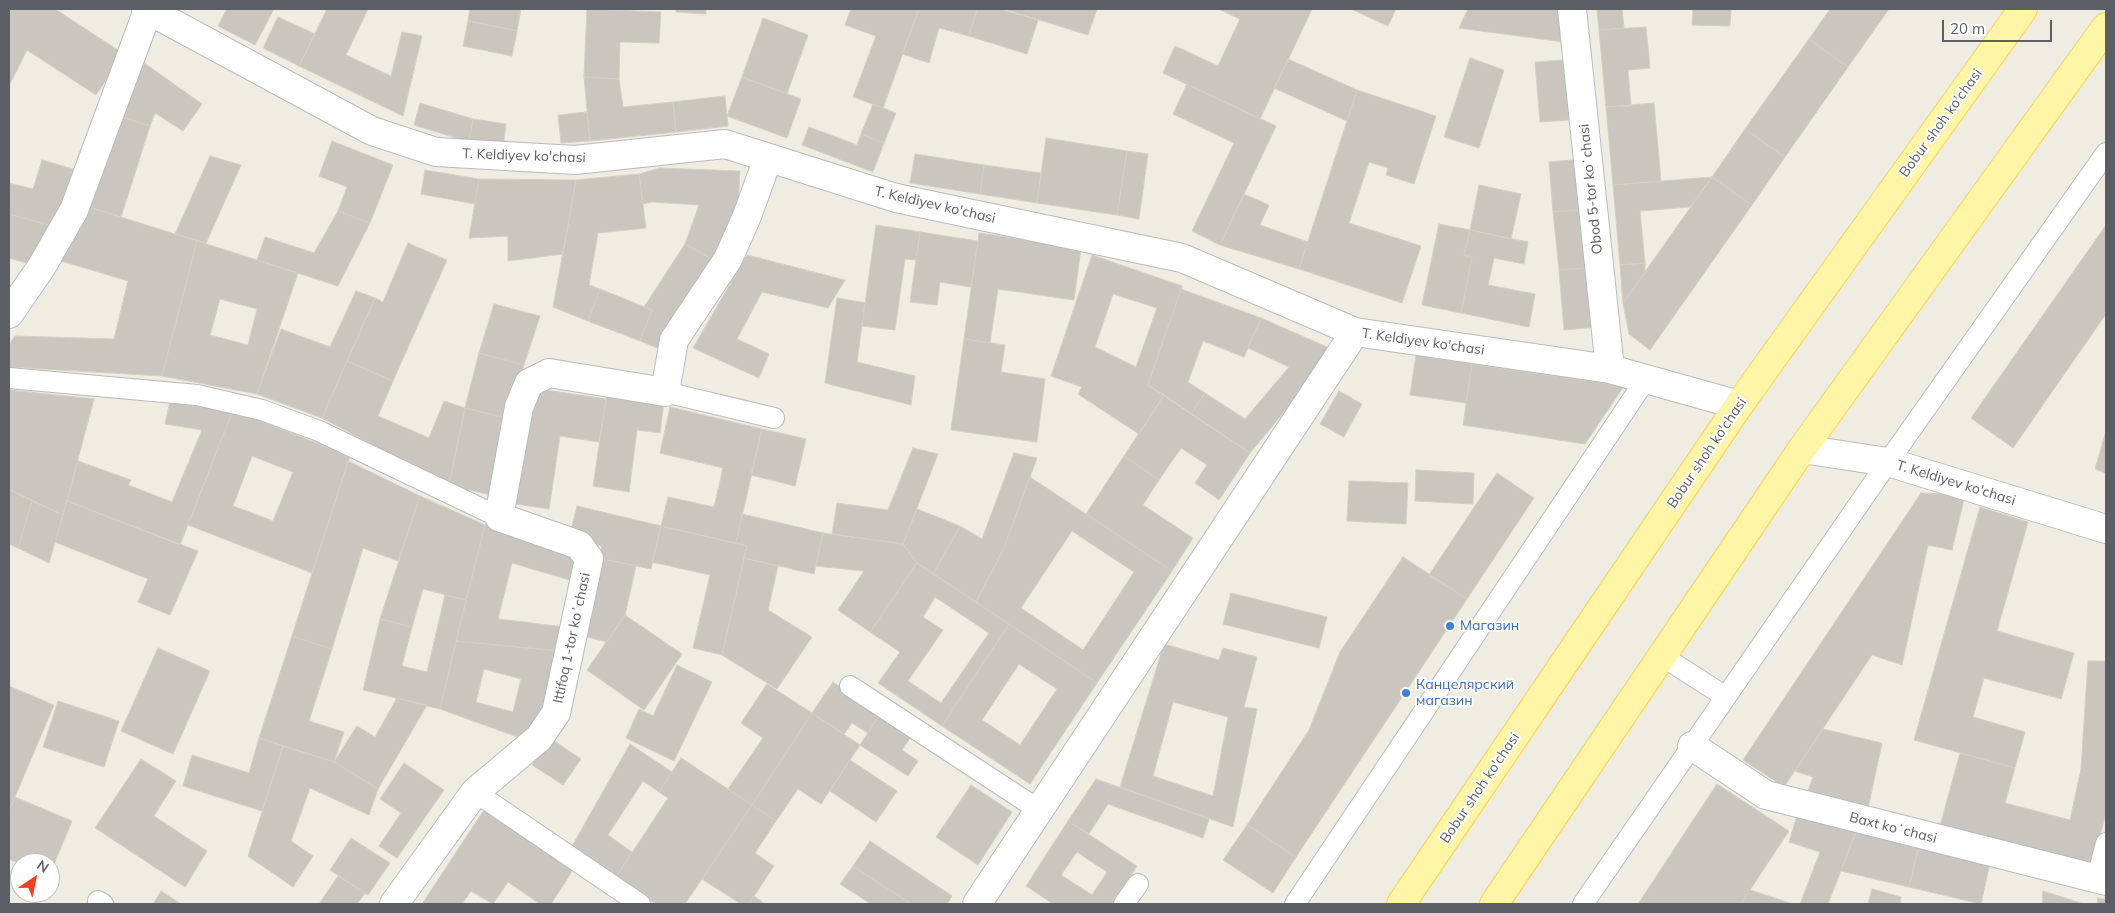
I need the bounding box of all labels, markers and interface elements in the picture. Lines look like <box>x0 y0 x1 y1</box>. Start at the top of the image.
scale bar <box>1945 10 2055 42</box>
text: 20 m <box>1950 19 1985 38</box>
street label: Bobur shoh ko'chasi <box>1896 66 1986 180</box>
street label: Obod 5-tor koʻchasi <box>1576 123 1606 255</box>
street label: T. Keldiyev ko'chasi <box>462 145 586 167</box>
street label: T. Keldiyev ko'chasi <box>873 183 997 227</box>
street label: T. Keldiyev ko'chasi <box>1361 325 1485 359</box>
street label: Bobur shoh ko'chasi <box>1664 395 1750 511</box>
street label: T. Keldiyev ko'chasi <box>1894 457 2018 509</box>
street label: Ittifoq 1-tor koʻchasi <box>550 571 594 705</box>
place label: Магазин <box>1460 618 1519 634</box>
marker: Магазин <box>1444 620 1456 632</box>
place label: Канцелярский магазин <box>1416 677 1514 710</box>
marker: Канцелярский магазин <box>1400 687 1412 699</box>
street label: Bobur shoh ko'chasi <box>1437 730 1523 846</box>
street label: Baxt koʻchasi <box>1847 809 1939 847</box>
north arrow <box>10 853 60 903</box>
text: N <box>33 856 52 877</box>

